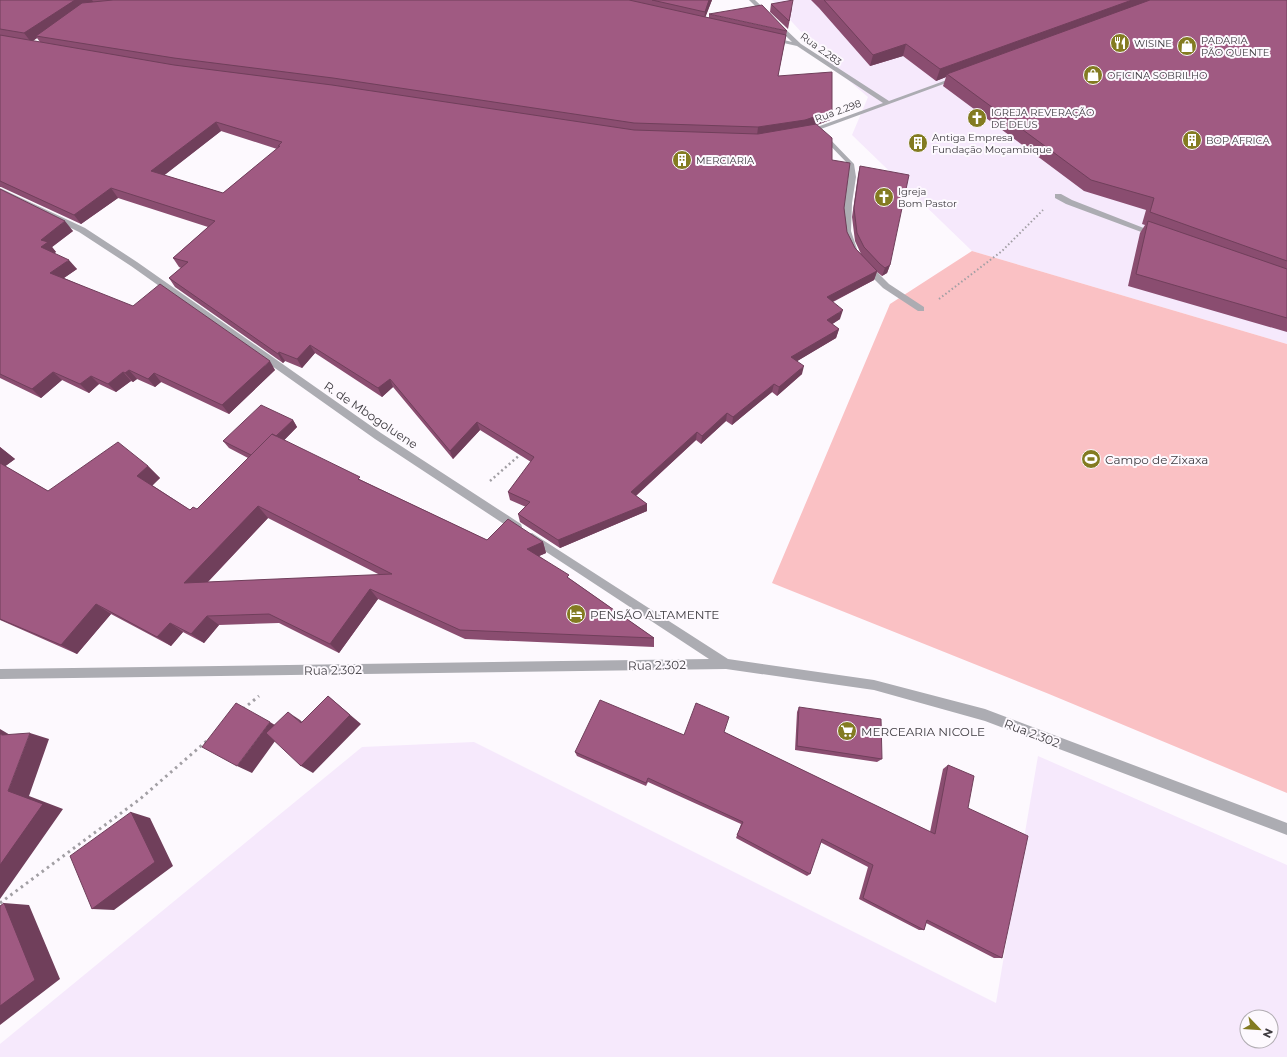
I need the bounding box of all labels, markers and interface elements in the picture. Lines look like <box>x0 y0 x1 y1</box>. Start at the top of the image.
street label: Rua 2.283 <box>798 30 845 69</box>
restaurant icon: WISINE <box>1109 32 1131 54</box>
place label: PADARIA PÃO QUENTE <box>1201 34 1270 59</box>
shop icon: PADARIA PÃO QUENTE <box>1176 35 1198 57</box>
place label: WISINE <box>1134 37 1172 50</box>
shop icon: OFICINA SOBRILHO <box>1082 64 1104 86</box>
place label: OFICINA SOBRILHO <box>1107 69 1208 82</box>
street label: Rua 2.298 <box>813 97 863 125</box>
place label: IGREJA REVERAÇÃO DE DEUS <box>991 106 1094 131</box>
church icon: IGREJA REVERAÇÃO DE DEUS <box>966 107 988 129</box>
building icon: BOP AFRICA <box>1181 129 1203 151</box>
place label: Antiga Empresa Fundação Moçambique <box>932 131 1052 156</box>
building icon: Antiga Empresa Fundação Moçambique <box>907 132 929 154</box>
place label: BOP AFRICA <box>1206 134 1270 147</box>
building icon: MERCIARIA <box>671 149 693 171</box>
place label: MERCIARIA <box>696 154 755 167</box>
place label: Igreja Bom Pastor <box>898 185 957 210</box>
church icon: Igreja Bom Pastor <box>873 186 895 208</box>
street label: R. de Mbogoluene <box>321 378 421 452</box>
sports icon: Campo de Zixaxa <box>1080 448 1102 470</box>
place label: Campo de Zixaxa <box>1105 452 1208 467</box>
hotel icon: PENSÃO ALTAMENTE <box>565 603 587 625</box>
place label: PENSÃO ALTAMENTE <box>590 607 719 622</box>
street label: Rua 2.302 <box>628 657 686 673</box>
street label: Rua 2.302 <box>304 662 362 678</box>
street label: Rua 2.302 <box>1002 716 1062 750</box>
supermarket icon: MERCEARIA NICOLE <box>836 720 858 742</box>
place label: MERCEARIA NICOLE <box>861 724 985 739</box>
north arrow <box>1239 1009 1279 1049</box>
text: N <box>1260 1026 1276 1040</box>

